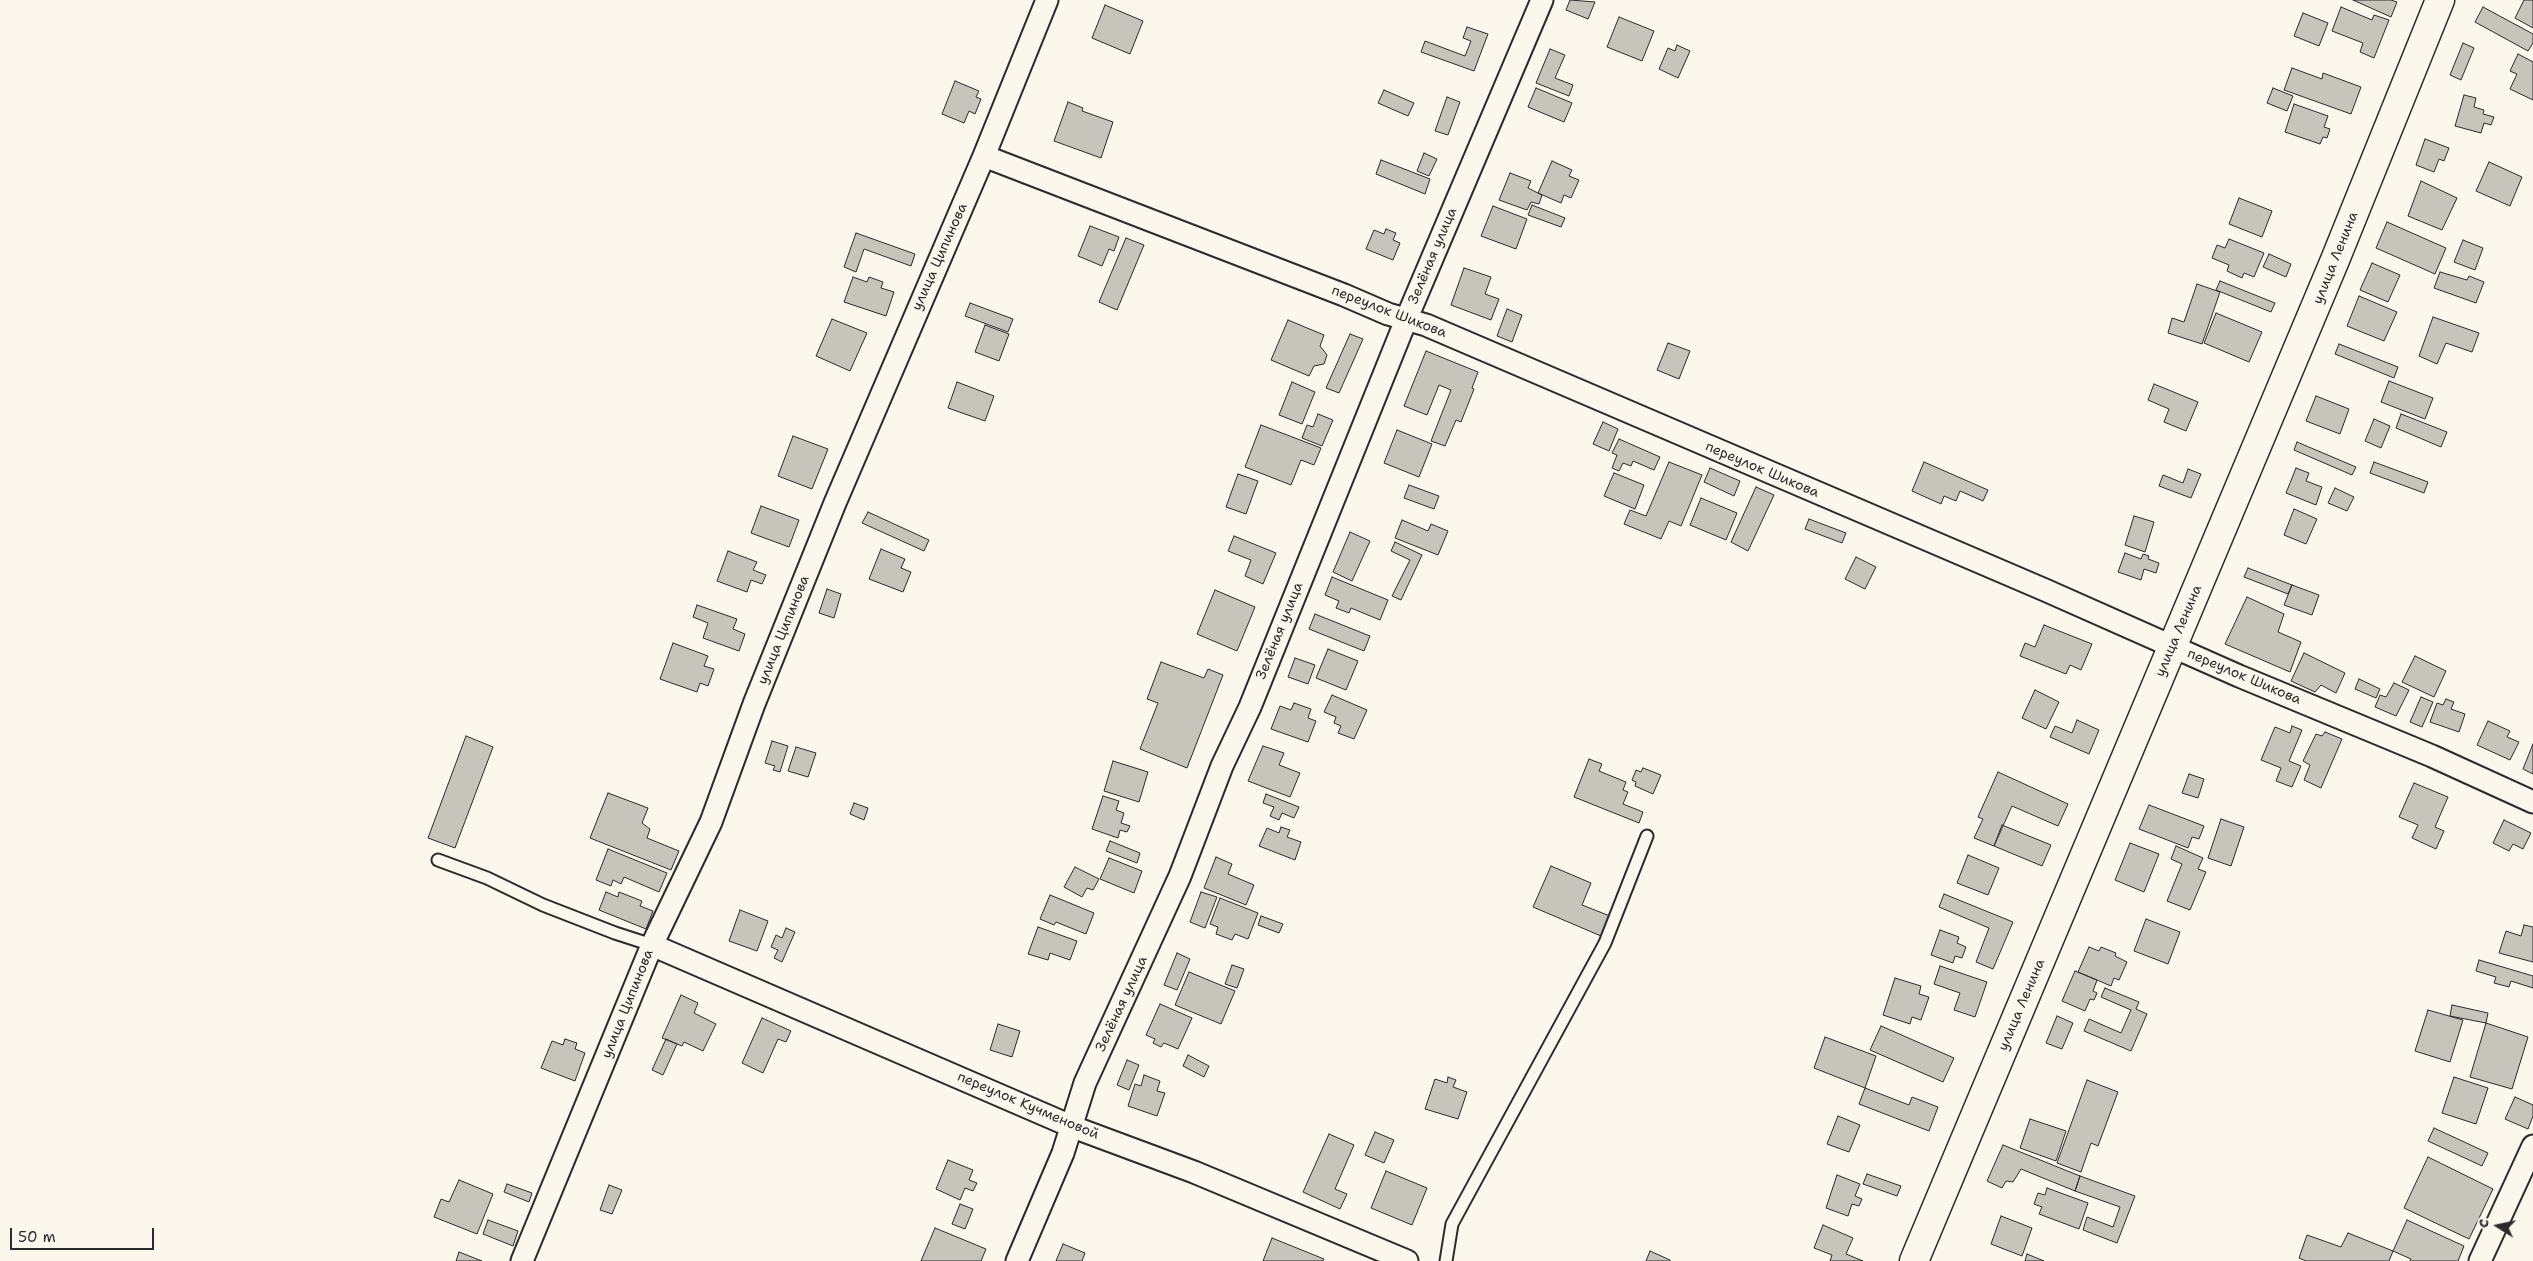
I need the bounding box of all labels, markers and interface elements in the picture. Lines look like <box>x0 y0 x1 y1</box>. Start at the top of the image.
street label: улица Ципинова <box>909 201 971 313</box>
street label: Зелёная улица <box>1405 205 1461 307</box>
street label: улица Ленина <box>2310 209 2362 307</box>
street label: переулок Шикова <box>1329 282 1449 342</box>
street label: переулок Шикова <box>1703 438 1821 502</box>
street label: улица Ципинова <box>754 573 814 687</box>
street label: Зелёная улица <box>1253 580 1307 682</box>
street label: улица Ленина <box>2152 582 2206 680</box>
street label: переулок Шикова <box>2185 645 2303 709</box>
street label: улица Ципинова <box>598 947 658 1061</box>
street label: Зелёная улица <box>1093 954 1151 1054</box>
street label: улица Ленина <box>1995 956 2049 1054</box>
street label: переулок Кучменовой <box>955 1069 1101 1143</box>
north arrow <box>2473 1201 2523 1251</box>
scale bar <box>12 1218 156 1250</box>
text: С <box>2474 1218 2493 1229</box>
text: 50 m <box>18 1227 56 1247</box>

